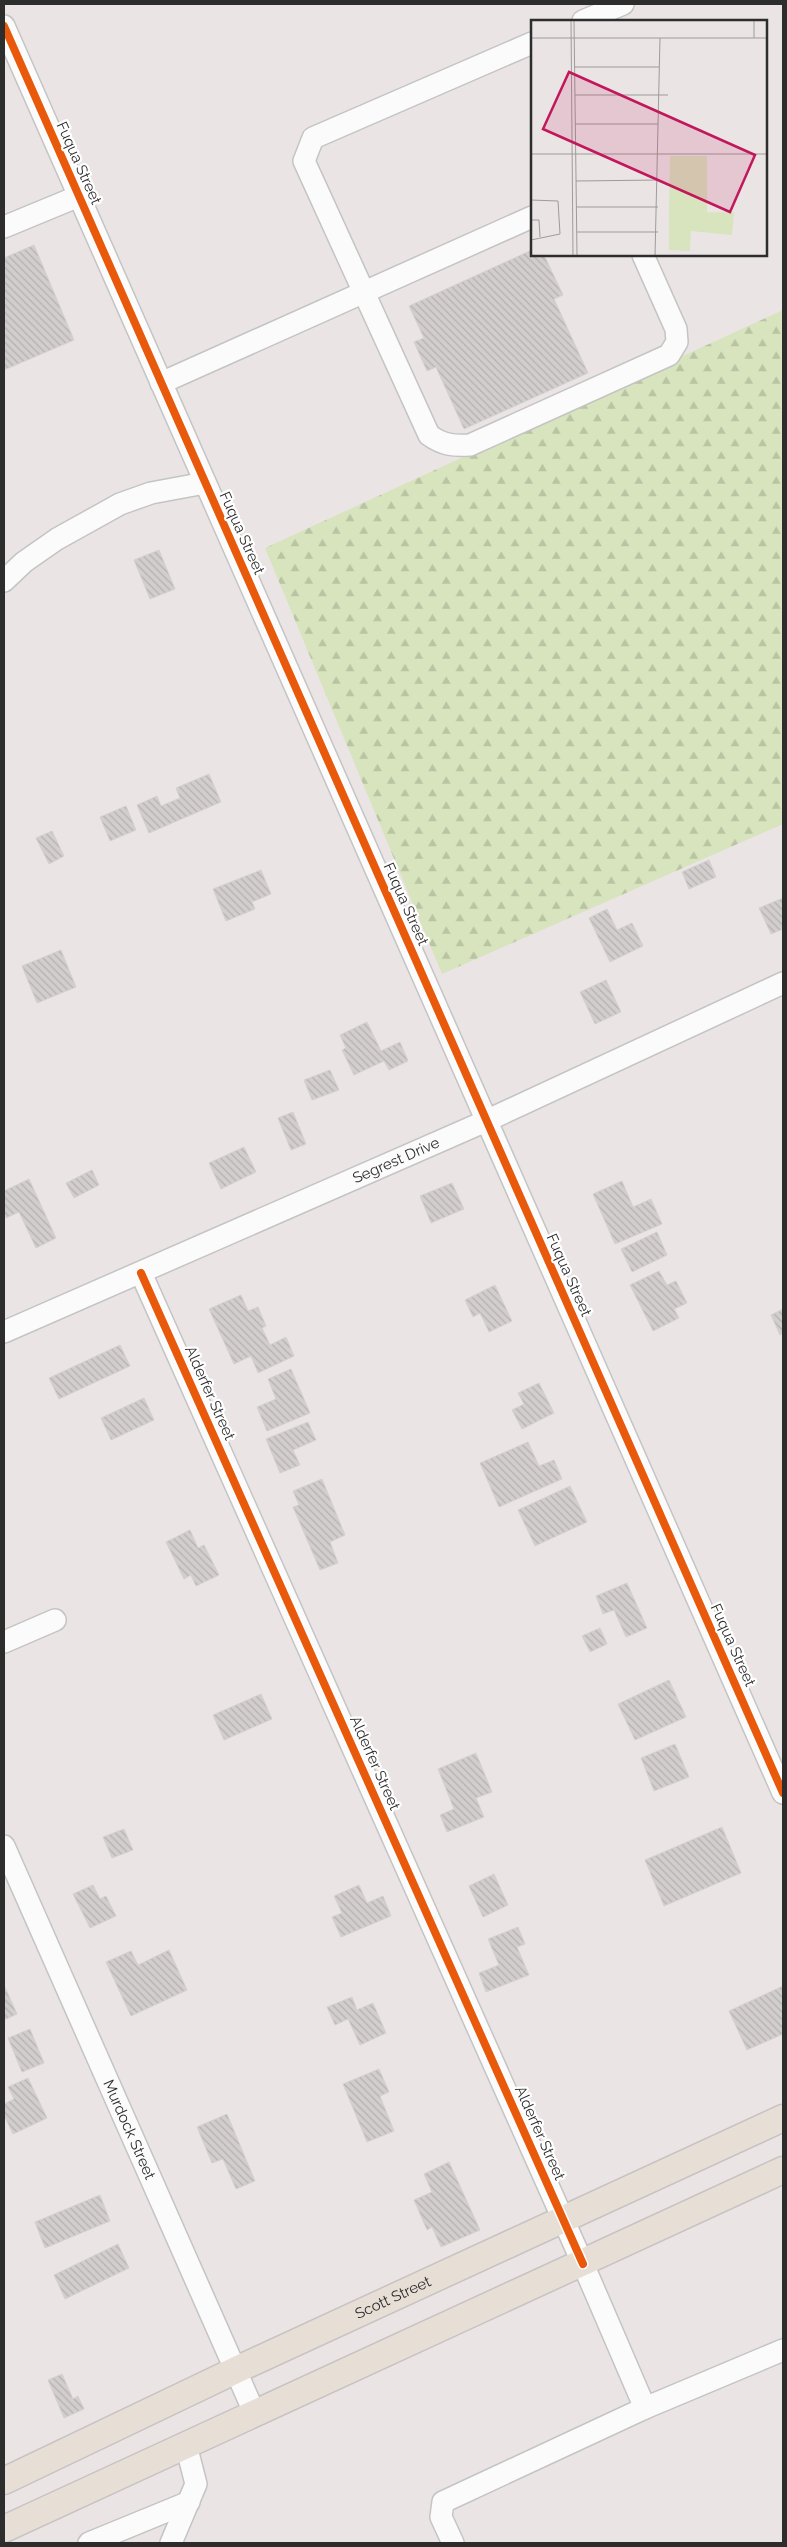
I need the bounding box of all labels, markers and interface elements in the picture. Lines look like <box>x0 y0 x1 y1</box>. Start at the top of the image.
inset map <box>531 20 767 256</box>
street label: Fuqua Street <box>53 119 105 207</box>
street label: Fuqua Street <box>216 489 268 577</box>
street label: Fuqua Street <box>380 860 432 948</box>
street label: Segrest Drive <box>350 1133 442 1187</box>
street label: Fuqua Street <box>543 1231 595 1319</box>
street label: Alderfer Street <box>181 1343 239 1443</box>
street label: Fuqua Street <box>707 1601 759 1689</box>
street label: Alderfer Street <box>346 1713 404 1813</box>
street label: Murdock Street <box>99 2077 159 2182</box>
street label: Alderfer Street <box>511 2083 569 2183</box>
street label: Scott Street <box>352 2272 434 2323</box>

